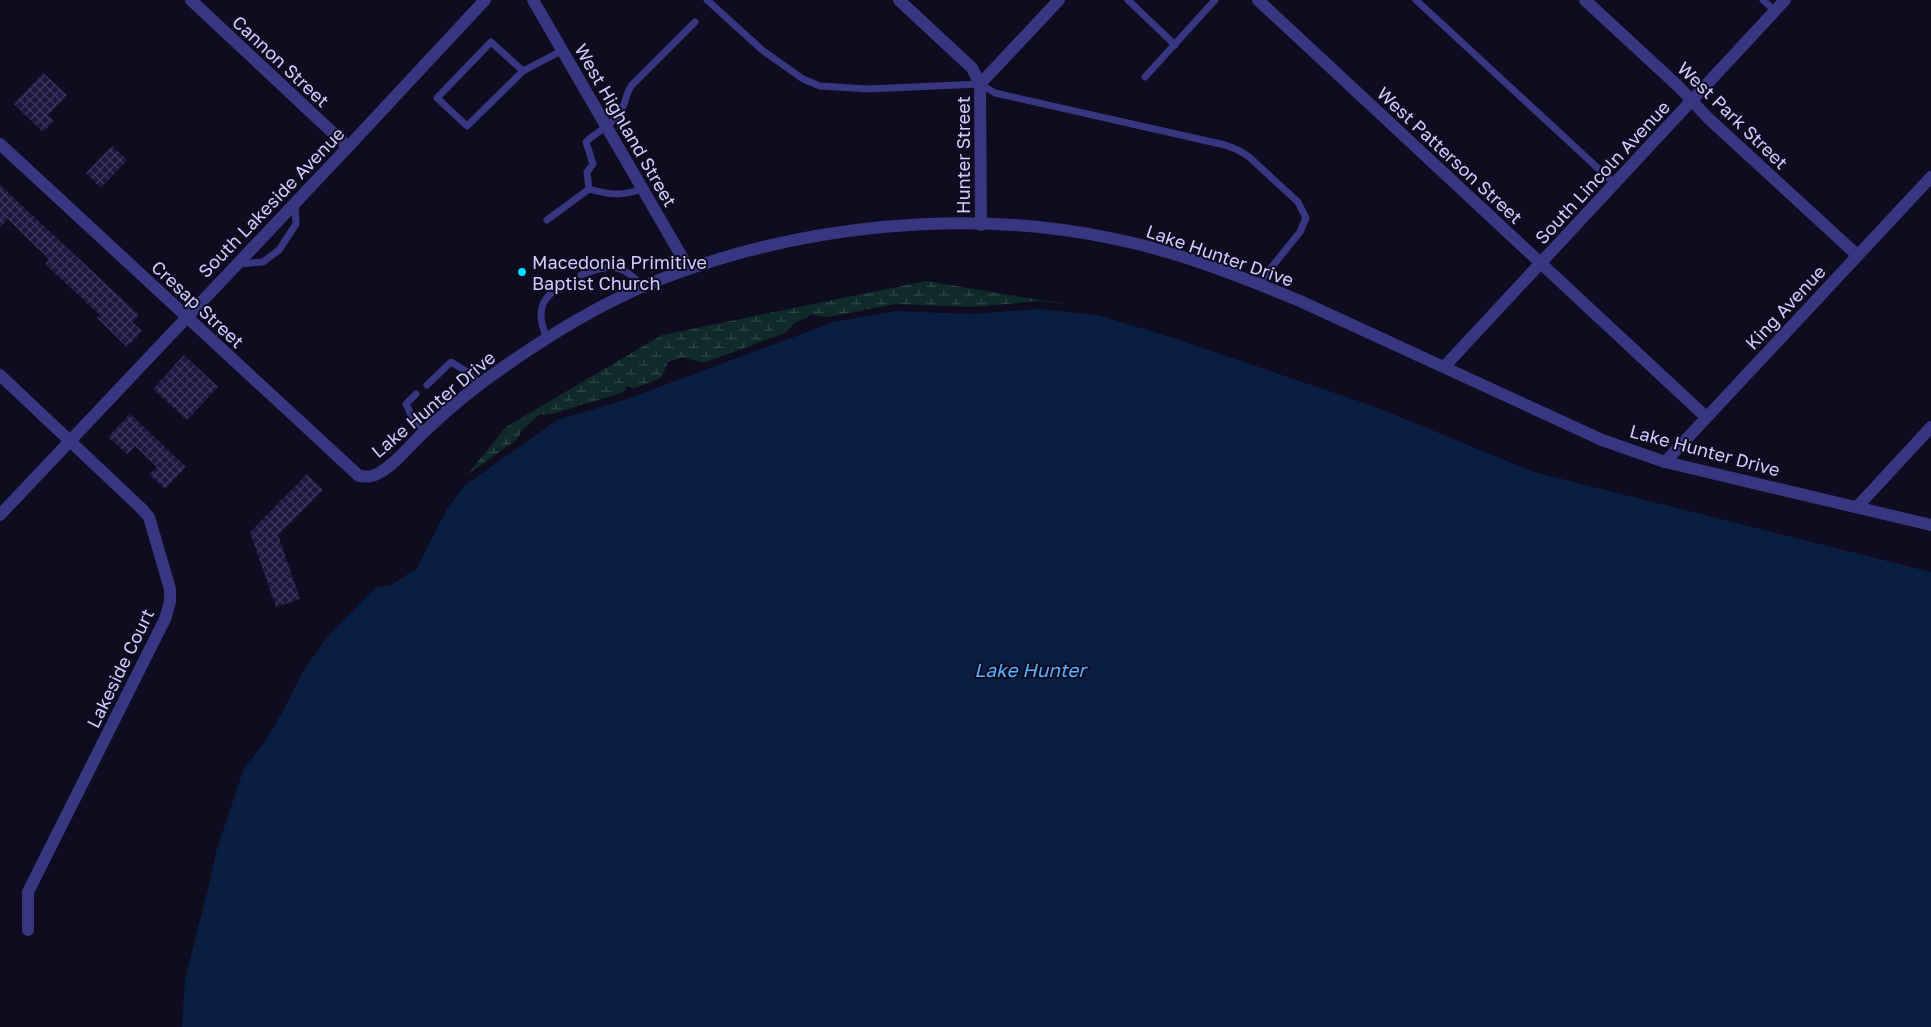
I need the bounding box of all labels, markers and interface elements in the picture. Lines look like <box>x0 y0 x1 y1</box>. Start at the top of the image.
street label: Cannon Street <box>228 11 334 111</box>
street label: West Highland Street <box>570 40 682 210</box>
street label: West Park Street <box>1673 57 1793 173</box>
street label: West Patterson Street <box>1373 82 1527 228</box>
street label: Hunter Street <box>952 96 974 214</box>
street label: South Lincoln Avenue <box>1530 96 1674 248</box>
street label: South Lakeside Avenue <box>193 122 349 282</box>
street label: Lake Hunter Drive <box>1143 219 1297 291</box>
place label: Macedonia Primitive Baptist Church <box>532 251 707 294</box>
street label: Cresap Street <box>147 256 249 352</box>
street label: King Avenue <box>1740 260 1830 354</box>
marker: Macedonia Primitive Baptist Church <box>516 266 528 278</box>
street label: Lake Hunter Drive <box>367 346 499 462</box>
street label: Lake Hunter Drive <box>1627 419 1783 481</box>
street label: Lakeside Court <box>82 605 158 731</box>
water label: Lake Hunter <box>974 658 1088 681</box>

